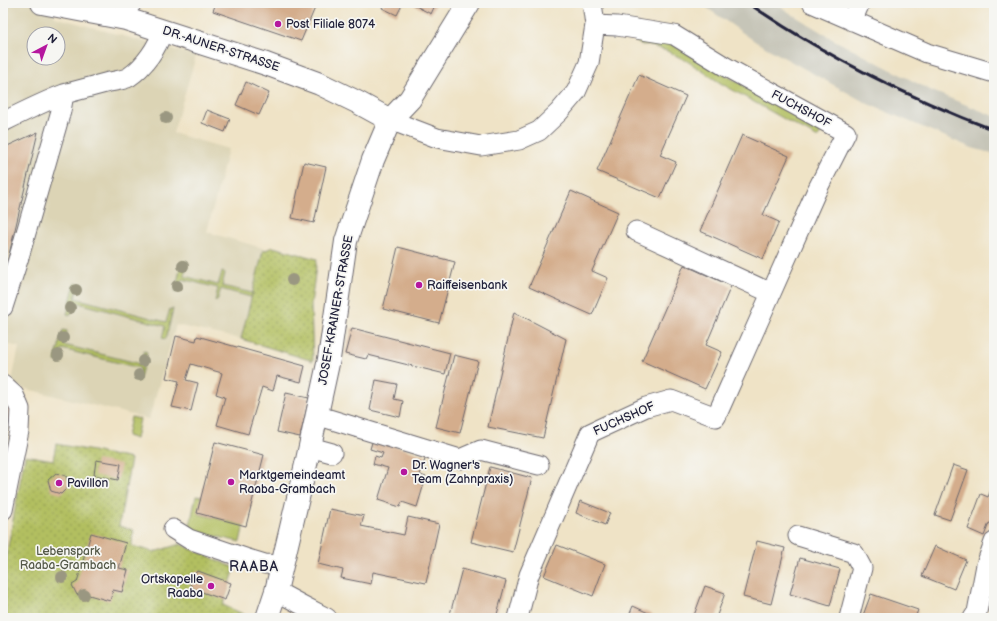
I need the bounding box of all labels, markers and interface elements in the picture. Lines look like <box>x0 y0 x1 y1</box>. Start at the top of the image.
place label: Post Filiale 8074 <box>286 17 376 32</box>
marker: Post Filiale 8074 <box>273 19 283 29</box>
street label: DR.-AUNER-STRASSE <box>161 23 281 75</box>
north arrow <box>26 26 66 66</box>
text: N <box>45 31 60 46</box>
street label: FUCHSHOF <box>769 87 834 131</box>
street label: JOSEF-KRAINER-STRASSE <box>315 234 357 386</box>
place label: Raiffeisenbank <box>427 278 507 293</box>
marker: Raiffeisenbank <box>414 280 424 290</box>
street label: FUCHSHOF <box>591 398 658 439</box>
place label: Dr. Wagner's Team (Zahnpraxis) <box>412 458 514 487</box>
marker: Dr. Wagner's Team (Zahnpraxis) <box>399 467 409 477</box>
place label: Marktgemeindeamt Raaba-Grambach <box>239 468 345 497</box>
place label: Pavillon <box>67 476 109 491</box>
marker: Marktgemeindeamt Raaba-Grambach <box>226 477 236 487</box>
marker: Pavillon <box>54 478 64 488</box>
park label: Lebenspark Raaba-Grambach <box>20 544 117 573</box>
district label: RAABA <box>229 558 279 575</box>
place label: Ortskapelle Raaba <box>141 572 203 601</box>
marker: Ortskapelle Raaba <box>206 581 216 591</box>

